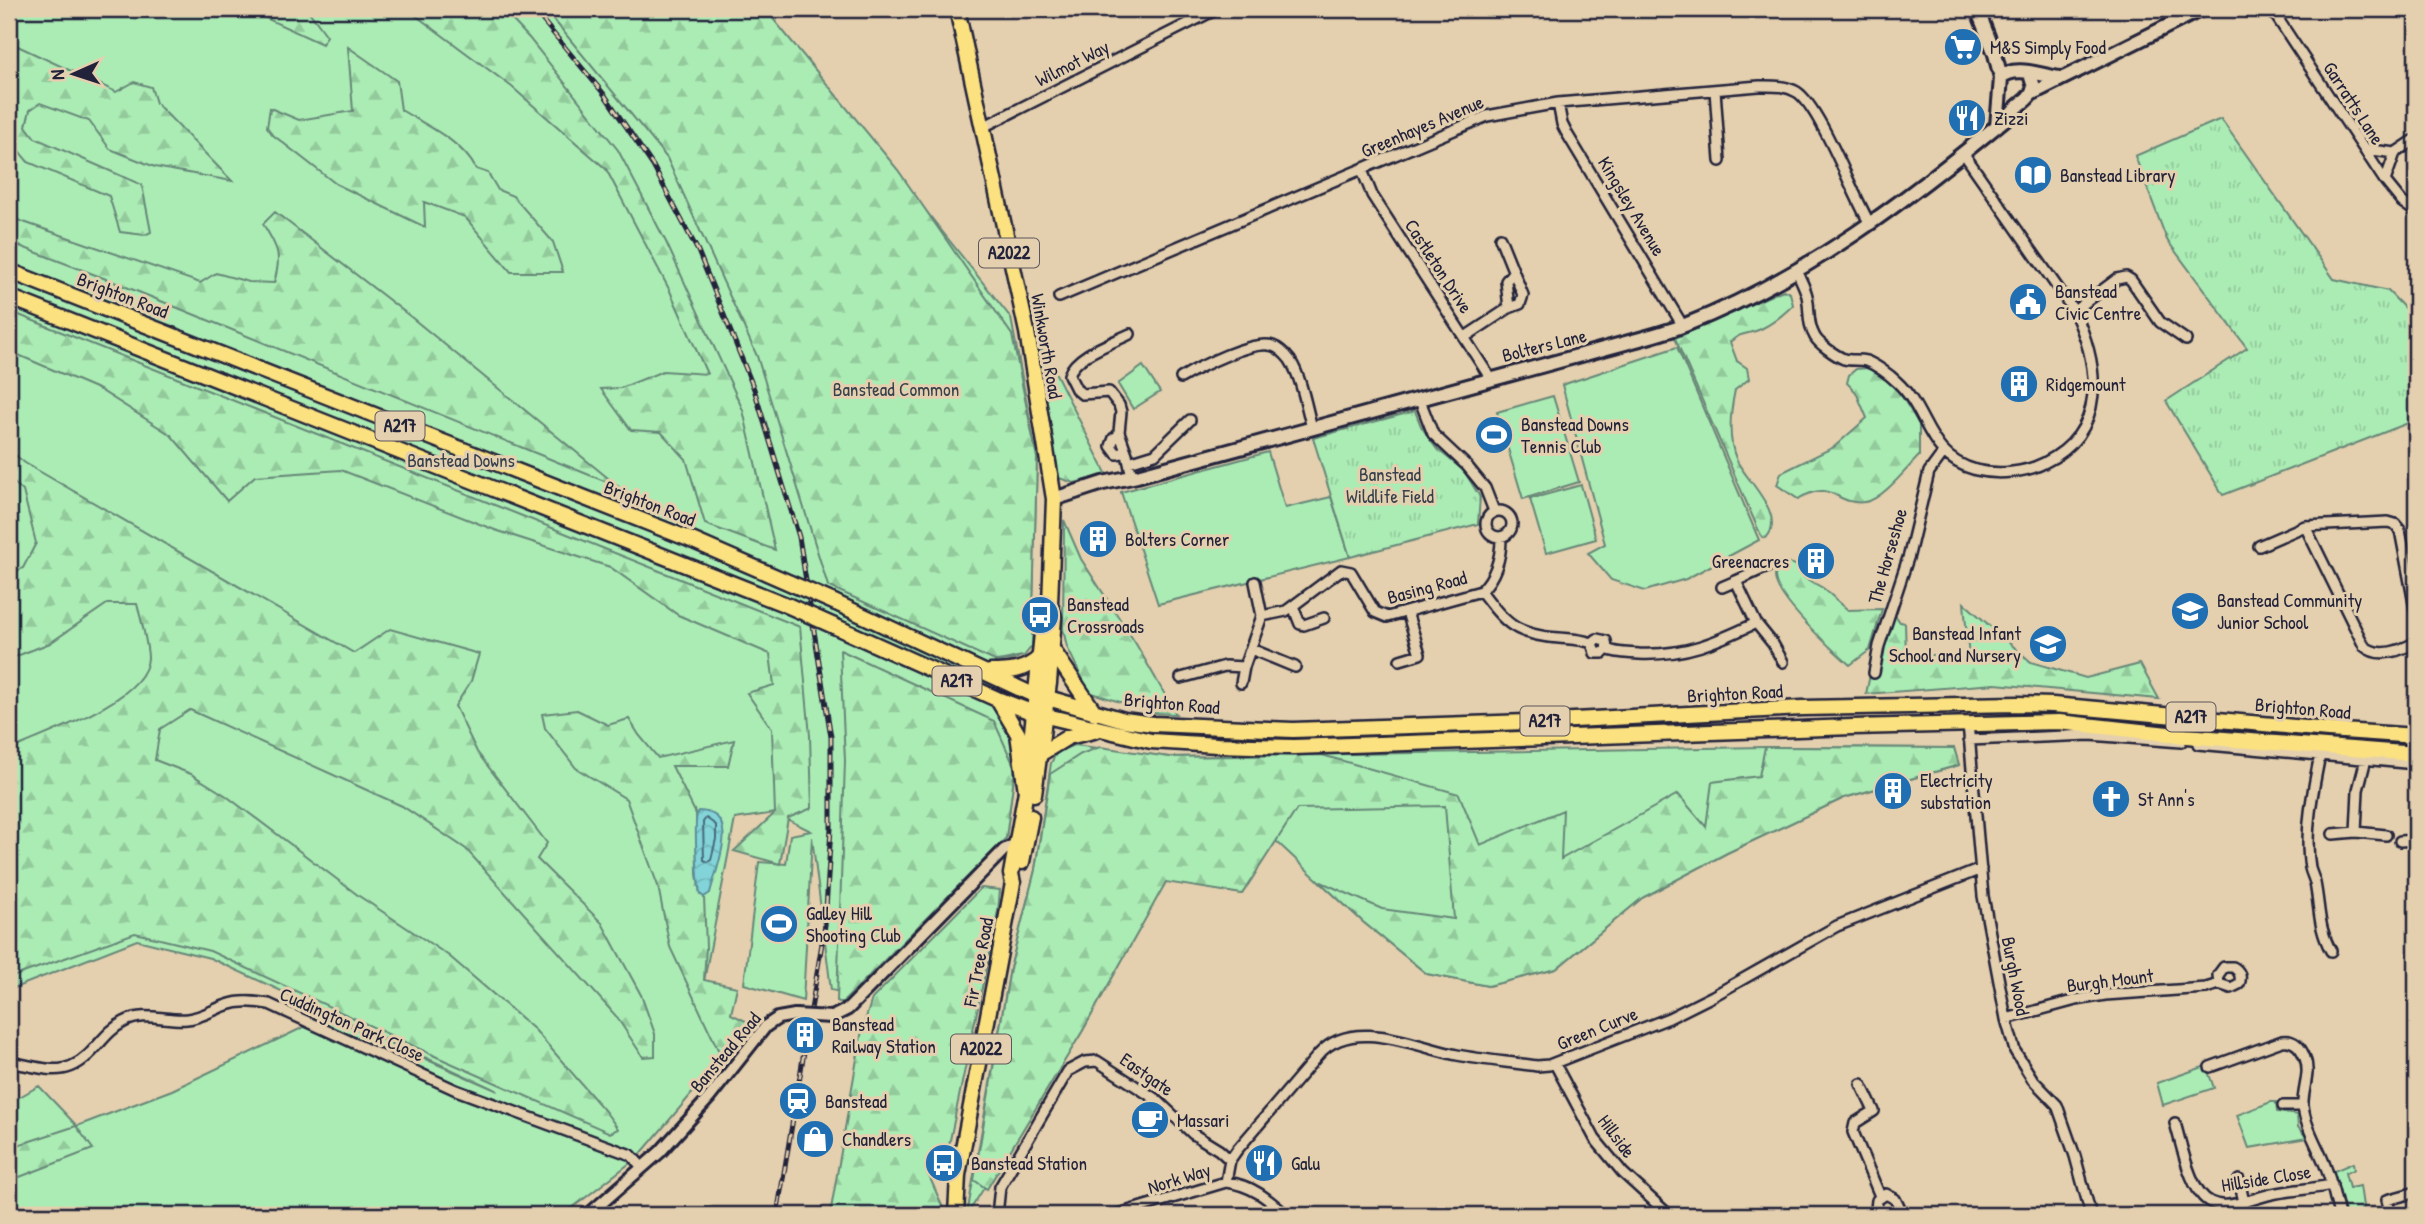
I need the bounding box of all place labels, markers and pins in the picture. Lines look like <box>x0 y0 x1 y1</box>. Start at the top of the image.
supermarket icon: M&S Simply Food <box>1942 26 1984 68</box>
place label: M&S Simply Food <box>1990 34 2106 60</box>
restaurant icon: Zizzi <box>1946 97 1988 139</box>
place label: Zizzi <box>1994 105 2028 131</box>
library icon: Banstead Library <box>2012 154 2054 196</box>
place label: Banstead Library <box>2060 162 2176 188</box>
place label: Banstead Civic Centre <box>2055 278 2142 326</box>
public building icon: Banstead Civic Centre <box>2007 281 2049 323</box>
building icon: Ridgemount <box>1998 363 2040 405</box>
place label: Ridgemount <box>2046 371 2126 397</box>
place label: Banstead Downs Tennis Club <box>1521 411 1629 459</box>
sports icon: Banstead Downs Tennis Club <box>1473 414 1515 456</box>
building icon: Bolters Corner <box>1077 518 1119 560</box>
place label: Bolters Corner <box>1125 526 1230 552</box>
building icon: Greenacres <box>1795 540 1837 582</box>
place label: Greenacres <box>1712 548 1789 574</box>
place label: Banstead Community Junior School <box>2217 587 2362 635</box>
school or university icon: Banstead Community Junior School <box>2169 590 2211 632</box>
place label: Banstead Crossroads <box>1067 591 1144 639</box>
bus stop icon: Banstead Crossroads <box>1019 594 1061 636</box>
place label: Banstead Infant School and Nursery <box>1889 620 2021 668</box>
school or university icon: Banstead Infant School and Nursery <box>2027 623 2069 665</box>
place label: Electricity substation <box>1920 767 1993 815</box>
building icon: Electricity substation <box>1872 770 1914 812</box>
church icon: St Ann's <box>2090 778 2132 820</box>
place label: St Ann's <box>2138 786 2195 812</box>
place label: Galley Hill Shooting Club <box>806 900 901 948</box>
sports icon: Galley Hill Shooting Club <box>758 903 800 945</box>
place label: Banstead Railway Station <box>832 1011 936 1059</box>
building icon: Banstead Railway Station <box>784 1014 826 1056</box>
station icon: Banstead <box>777 1080 819 1122</box>
place label: Banstead <box>825 1088 888 1114</box>
cafe icon: Massari <box>1129 1099 1171 1141</box>
place label: Massari <box>1177 1107 1229 1133</box>
shop icon: Chandlers <box>794 1118 836 1160</box>
place label: Chandlers <box>842 1126 911 1152</box>
bus stop icon: Banstead Station <box>923 1142 965 1184</box>
restaurant icon: Galu <box>1243 1142 1285 1184</box>
place label: Banstead Station <box>971 1150 1087 1176</box>
place label: Galu <box>1291 1150 1321 1176</box>

